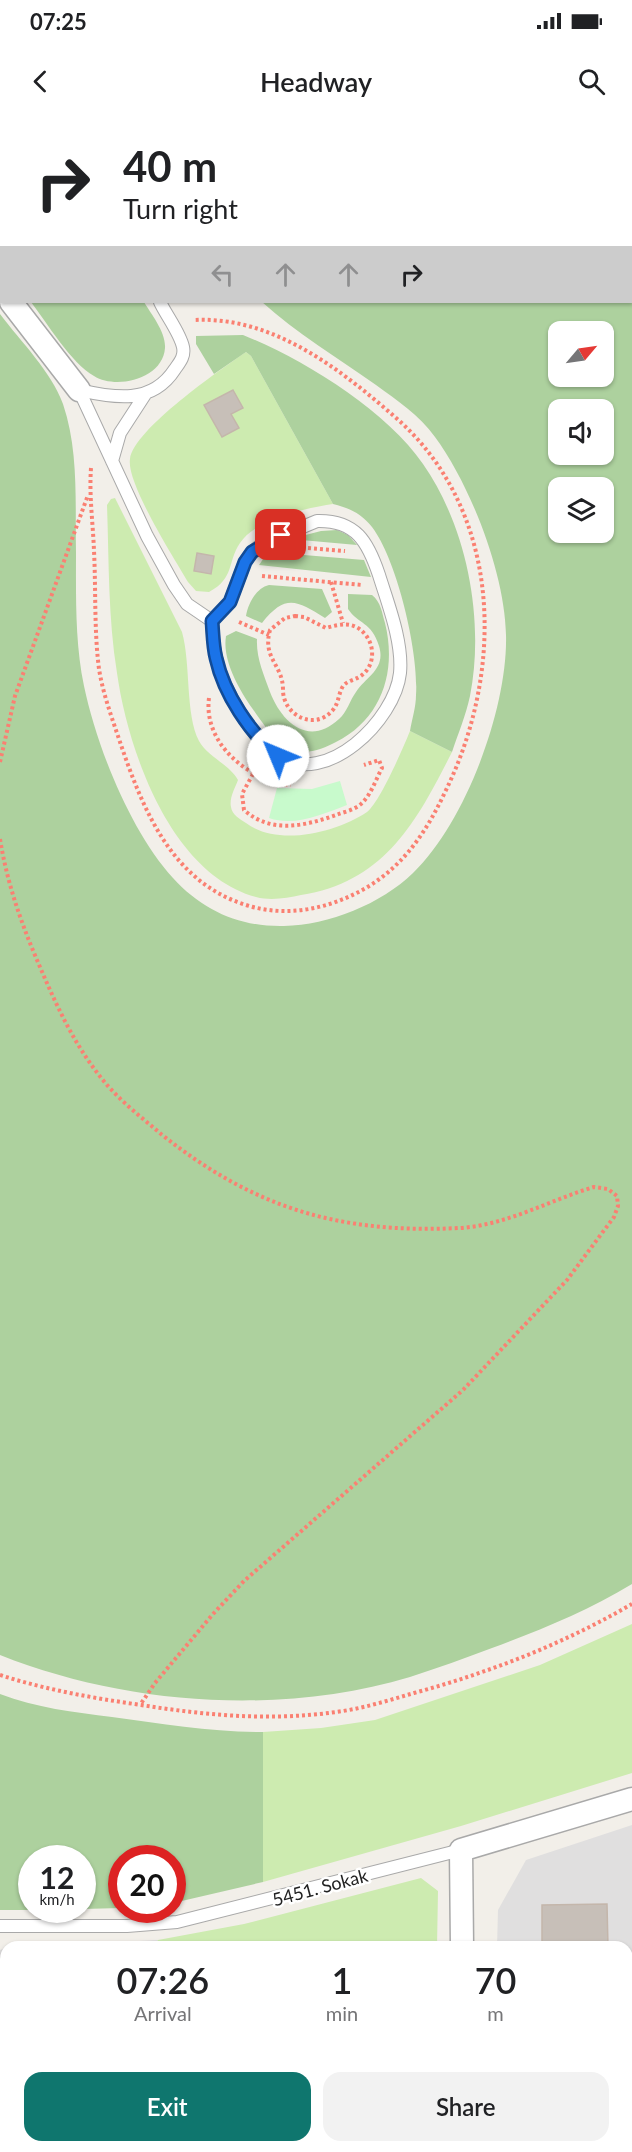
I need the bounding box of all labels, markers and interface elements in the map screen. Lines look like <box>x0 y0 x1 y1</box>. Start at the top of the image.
text: 07:25 <box>30 8 87 35</box>
icon: back <box>24 65 57 98</box>
text: Headway <box>260 65 372 98</box>
icon: search <box>575 65 608 98</box>
text: 40 m <box>123 141 217 191</box>
icon: right <box>24 144 102 222</box>
text: Turn right <box>123 192 238 225</box>
icon: left <box>206 258 239 291</box>
icon: ahead <box>269 258 302 291</box>
icon: ahead <box>332 258 365 291</box>
icon: right <box>395 258 428 291</box>
north arrow <box>548 321 614 387</box>
map controls <box>548 321 614 543</box>
button: sound <box>548 399 614 465</box>
button: layers <box>548 477 614 543</box>
pin <box>255 509 306 560</box>
icon: arrive <box>264 518 297 551</box>
position arrow <box>246 724 310 788</box>
speed limit sign: 20 <box>108 1845 186 1923</box>
text: 12 <box>40 1859 74 1895</box>
street label: 5451. Sokak <box>270 1864 371 1910</box>
text: km/h <box>39 1890 75 1908</box>
text: 07:26 <box>117 1958 209 2002</box>
text: 1 <box>332 1958 352 2002</box>
text: 70 <box>475 1958 516 2002</box>
text: Arrival <box>134 2001 192 2025</box>
text: min <box>326 2001 358 2025</box>
text: m <box>487 2001 504 2025</box>
button: Exit <box>24 2072 311 2141</box>
button: Share <box>323 2072 609 2141</box>

